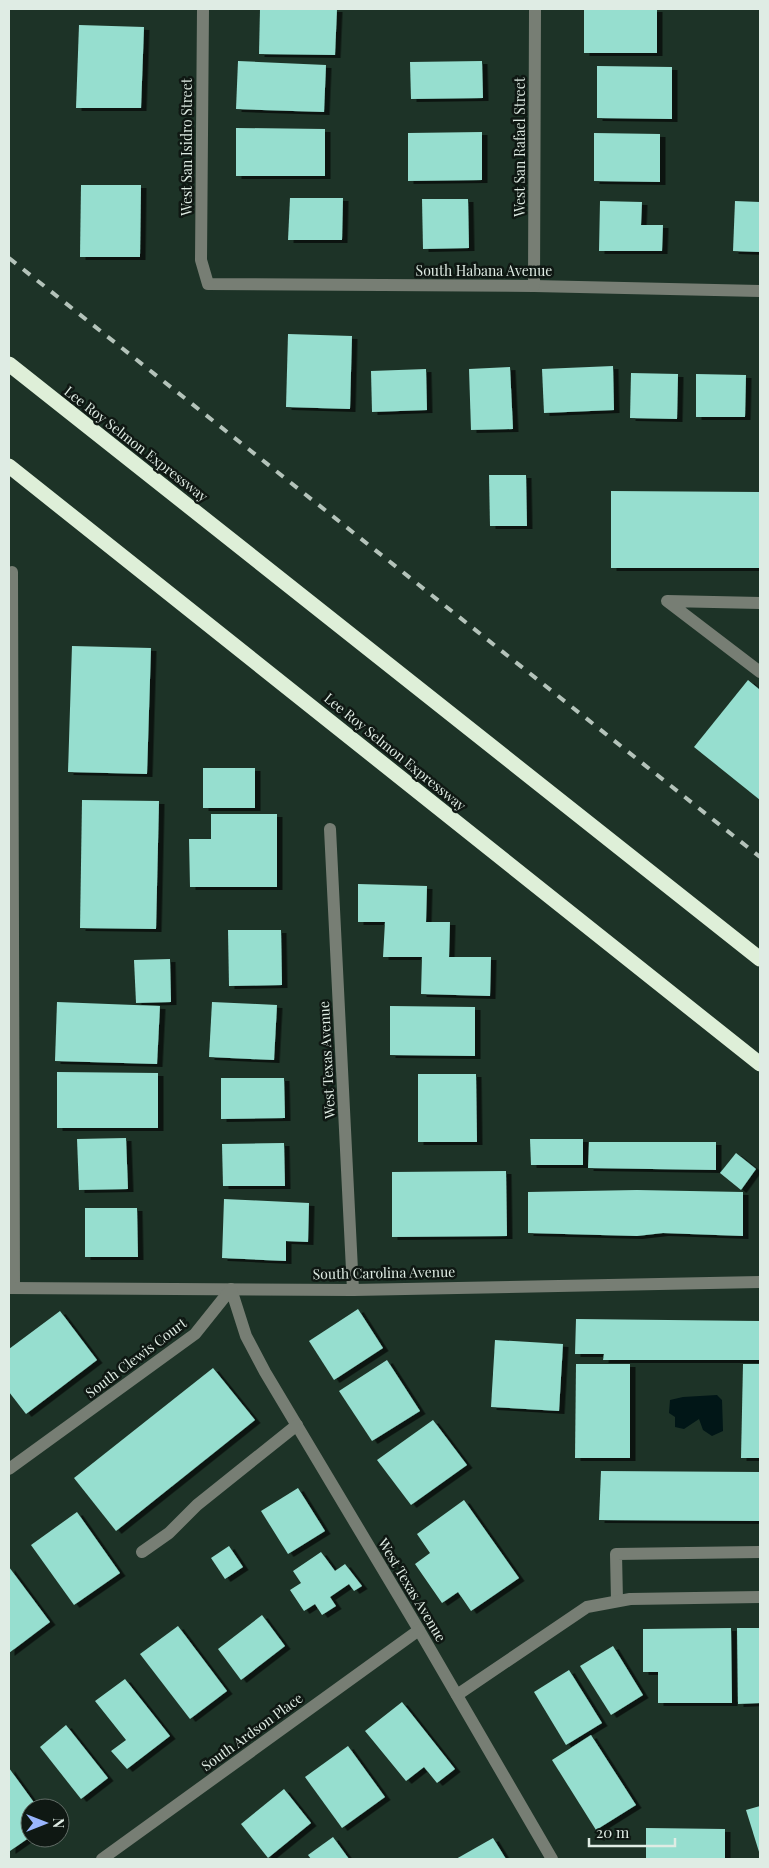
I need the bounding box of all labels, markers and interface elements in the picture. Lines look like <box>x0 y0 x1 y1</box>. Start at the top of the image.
street label: West San Rafael Street <box>510 76 529 218</box>
street label: West San Isidro Street <box>177 77 196 217</box>
street label: South Habana Avenue <box>416 261 552 280</box>
street label: Lee Roy Selmon Expressway <box>61 382 212 506</box>
street label: Lee Roy Selmon Expressway <box>320 688 470 815</box>
street label: West Texas Avenue <box>314 1001 339 1120</box>
street label: South Carolina Avenue <box>313 1262 455 1283</box>
street label: South Clewis Court <box>81 1313 191 1402</box>
street label: West Texas Avenue <box>373 1534 451 1645</box>
street label: South Ardson Place <box>197 1688 306 1775</box>
north arrow <box>20 1798 70 1848</box>
scale bar <box>589 1816 675 1848</box>
text: N <box>49 1818 68 1828</box>
text: 20 m <box>596 1822 630 1842</box>

